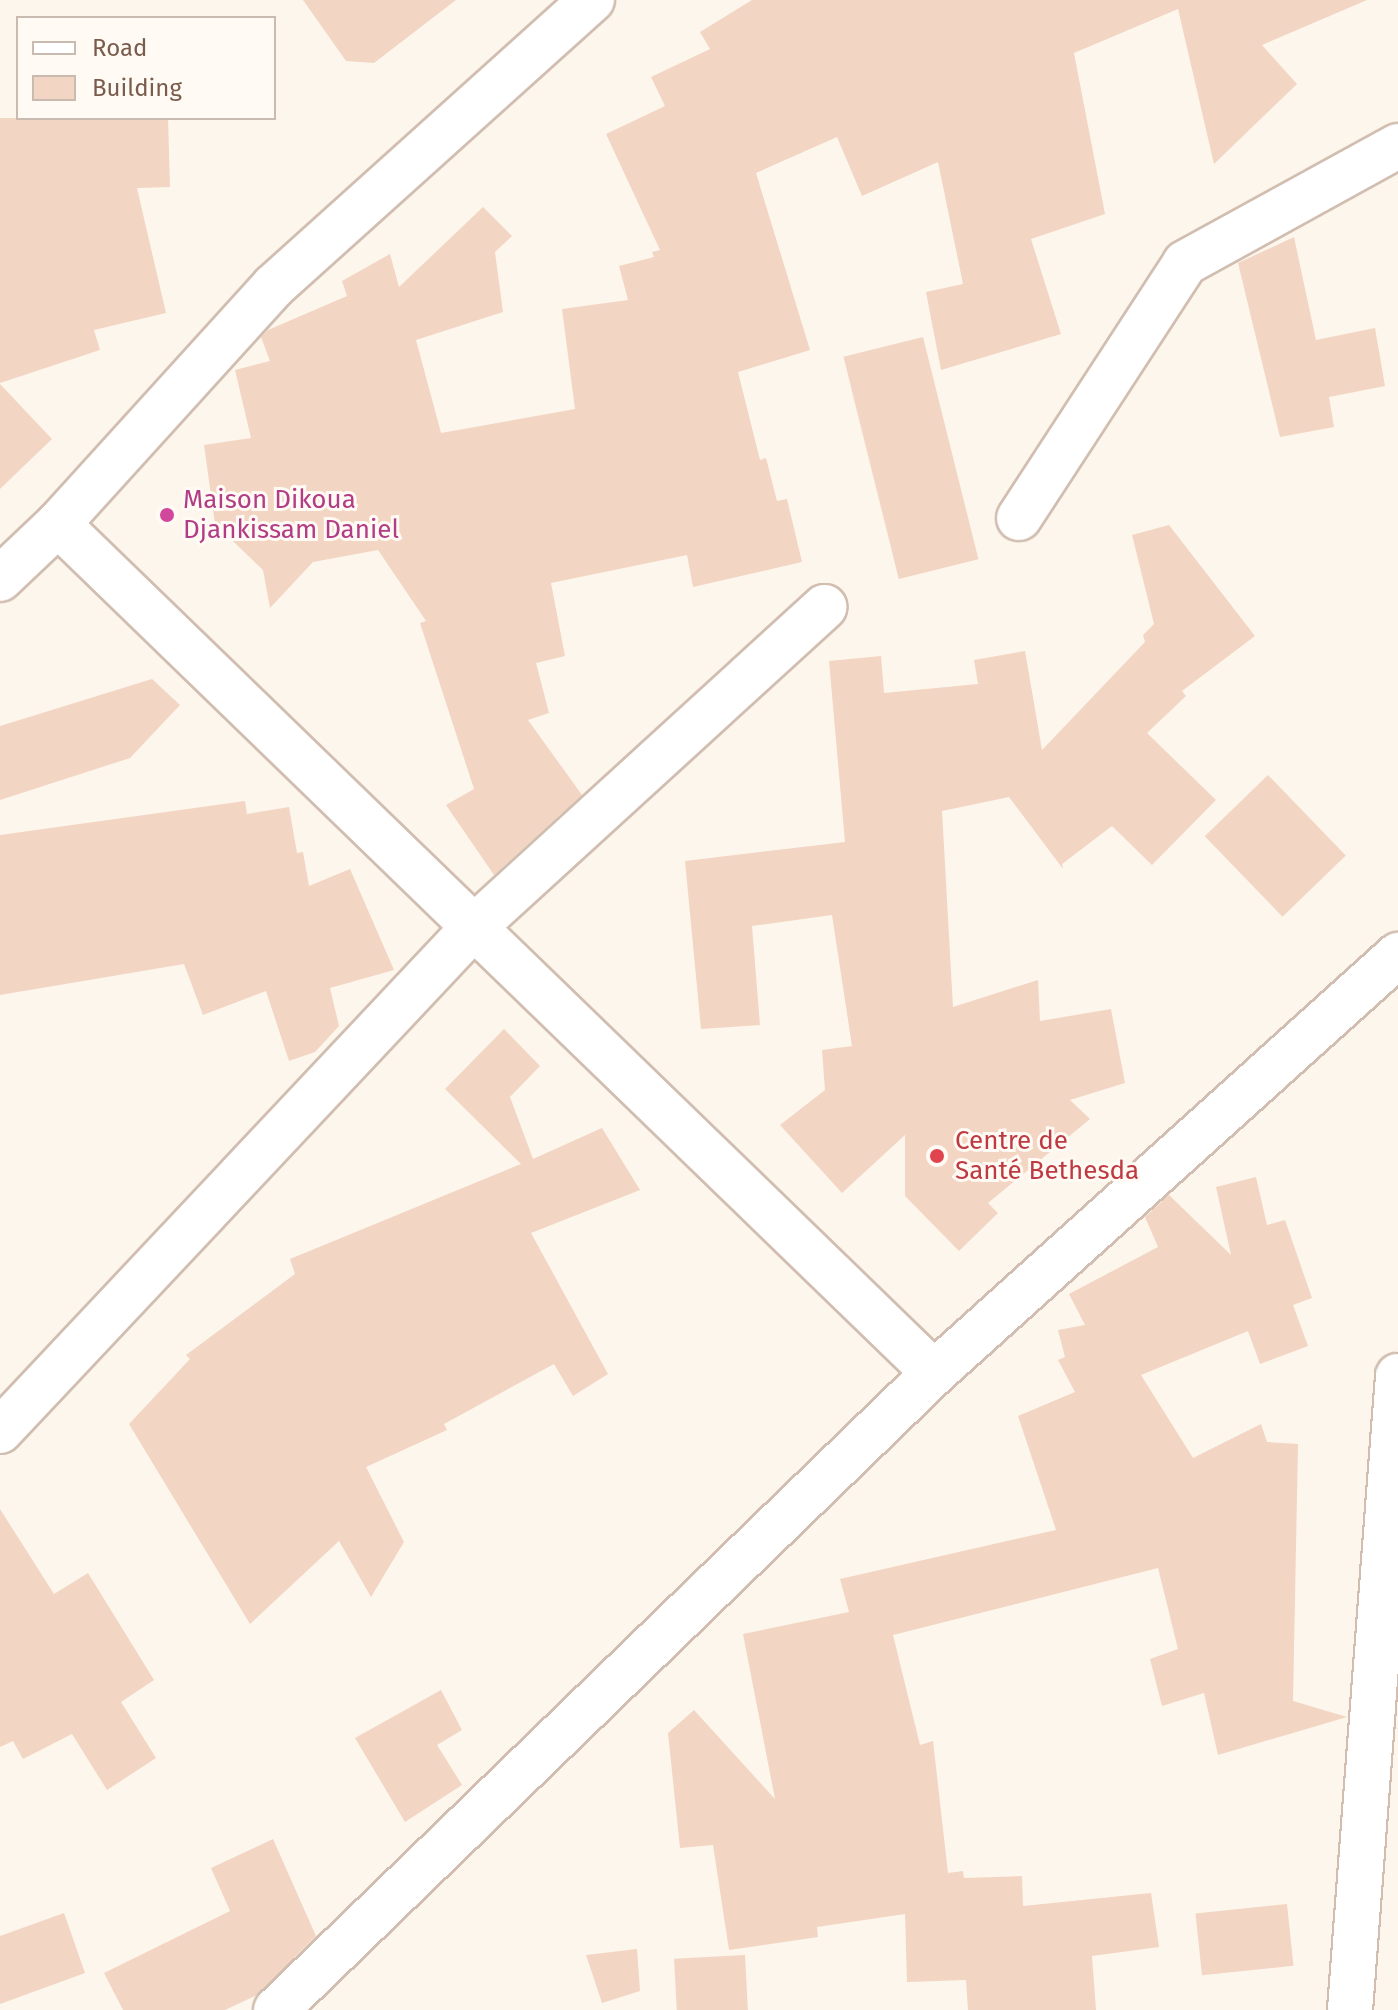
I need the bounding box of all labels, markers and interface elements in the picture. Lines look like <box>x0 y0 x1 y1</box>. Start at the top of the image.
legend <box>16 16 276 120</box>
text: Road <box>92 34 147 62</box>
text: Building <box>92 74 182 102</box>
place label: Maison Dikoua Djankissam Daniel <box>183 484 399 546</box>
marker: Maison Dikoua Djankissam Daniel <box>158 506 176 524</box>
place label: Centre de Santé Bethesda <box>955 1125 1139 1186</box>
marker: Centre de Santé Bethesda <box>926 1145 948 1167</box>

